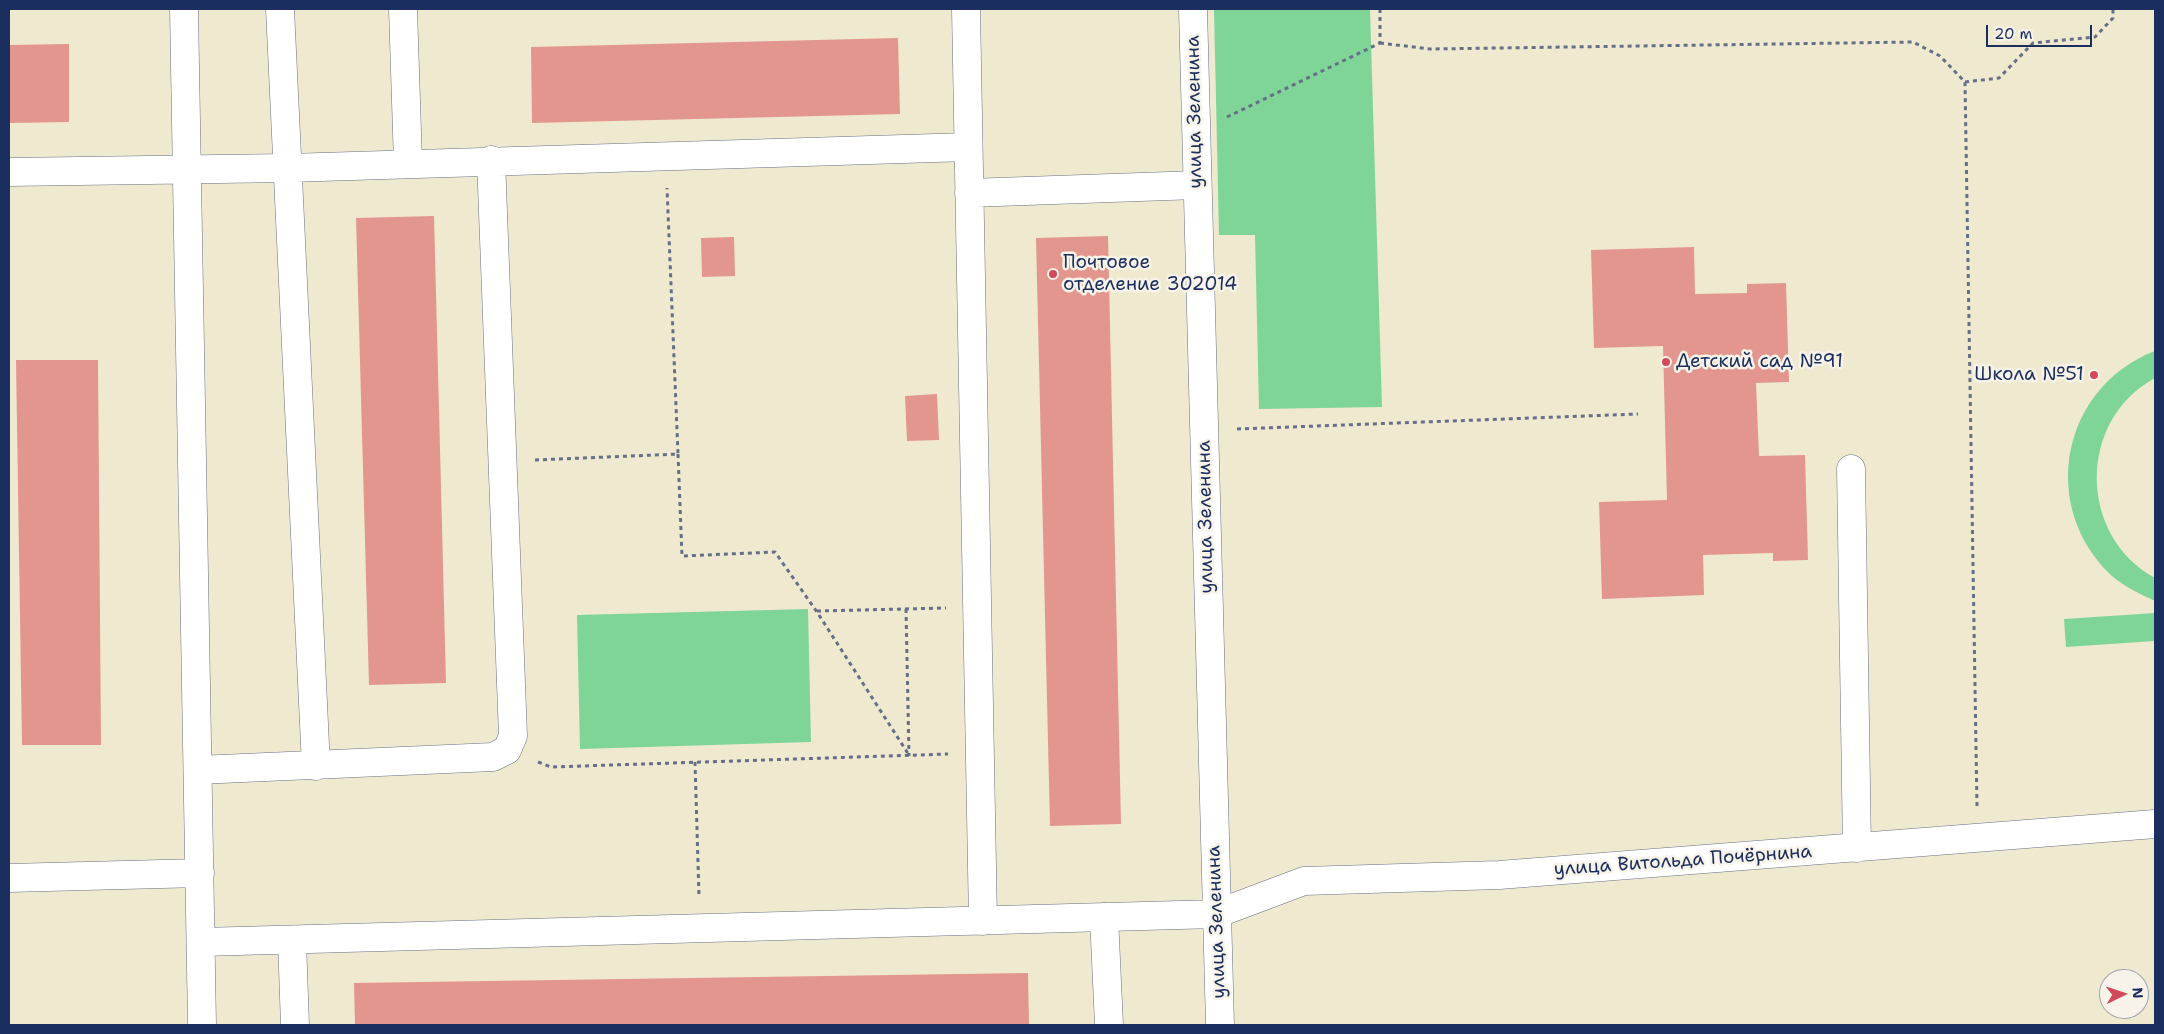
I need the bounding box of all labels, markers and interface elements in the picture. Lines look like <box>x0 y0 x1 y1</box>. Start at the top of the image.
scale bar <box>1989 15 2095 47</box>
text: 20 m <box>1994 24 2033 44</box>
street label: улица Зеленина <box>1182 35 1208 189</box>
place label: Почтовое отделение 302014 <box>1063 252 1237 296</box>
marker: Почтовое отделение 302014 <box>1047 268 1059 280</box>
place label: Детский сад №91 <box>1676 351 1843 373</box>
marker: Детский сад №91 <box>1660 356 1672 368</box>
place label: Школа №51 <box>1974 364 2084 386</box>
marker: Школа №51 <box>2088 369 2100 381</box>
street label: улица Зеленина <box>1193 440 1219 594</box>
street label: улица Витольда Почёрнина <box>1553 841 1813 881</box>
street label: улица Зеленина <box>1203 845 1231 999</box>
north arrow <box>2099 969 2149 1019</box>
text: N <box>2129 987 2147 999</box>

